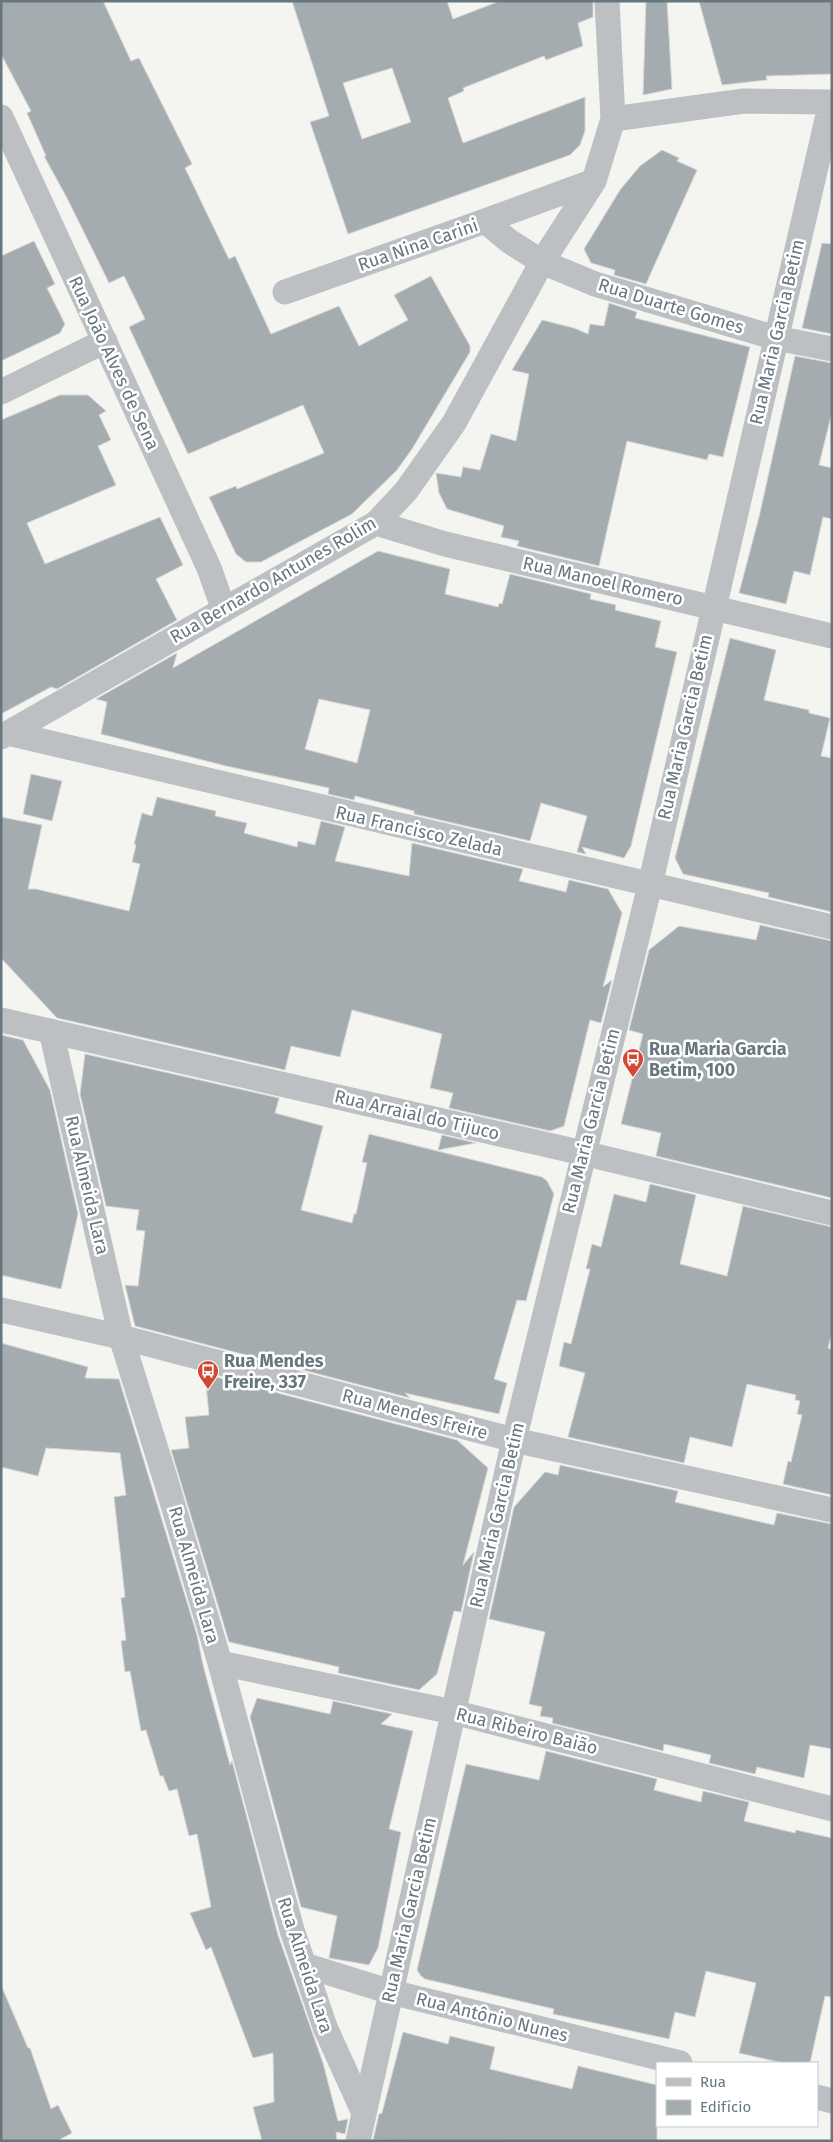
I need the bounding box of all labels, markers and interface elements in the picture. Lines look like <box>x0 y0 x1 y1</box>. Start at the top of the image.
street label: Rua Nina Carini <box>355 214 481 276</box>
street label: Rua Maria Garcia Betim <box>745 237 809 427</box>
street label: Rua João Alves de Sena <box>64 273 164 453</box>
street label: Rua Duarte Gomes <box>596 273 746 339</box>
street label: Rua Bernardo Antunes Rolim <box>166 512 380 648</box>
street label: Rua Manoel Romero <box>521 552 685 610</box>
street label: Rua Maria Garcia Betim <box>653 632 717 822</box>
street label: Rua Francisco Zelada <box>333 801 505 861</box>
street label: Rua Maria Garcia Betim <box>557 1026 625 1216</box>
place label: Rua Maria Garcia Betim, 100 <box>649 1038 787 1081</box>
bus stop icon: Rua Maria Garcia Betim, 100 <box>621 1047 645 1078</box>
street label: Rua Arraial do Tijuco <box>332 1085 502 1145</box>
street label: Rua Almeida Lara <box>60 1113 114 1257</box>
place label: Rua Mendes Freire, 337 <box>224 1350 324 1393</box>
bus stop icon: Rua Mendes Freire, 337 <box>196 1359 220 1390</box>
street label: Rua Mendes Freire <box>340 1384 490 1444</box>
street label: Rua Maria Garcia Betim <box>465 1420 529 1610</box>
street label: Rua Almeida Lara <box>164 1504 224 1646</box>
street label: Rua Ribeiro Baião <box>454 1703 600 1759</box>
street label: Rua Maria Garcia Betim <box>377 1815 441 2005</box>
street label: Rua Almeida Lara <box>273 1894 337 2036</box>
street label: Rua Antônio Nunes <box>414 1987 570 2047</box>
legend <box>656 2062 818 2127</box>
text: Rua <box>700 2073 726 2091</box>
text: Edifício <box>700 2098 751 2116</box>

